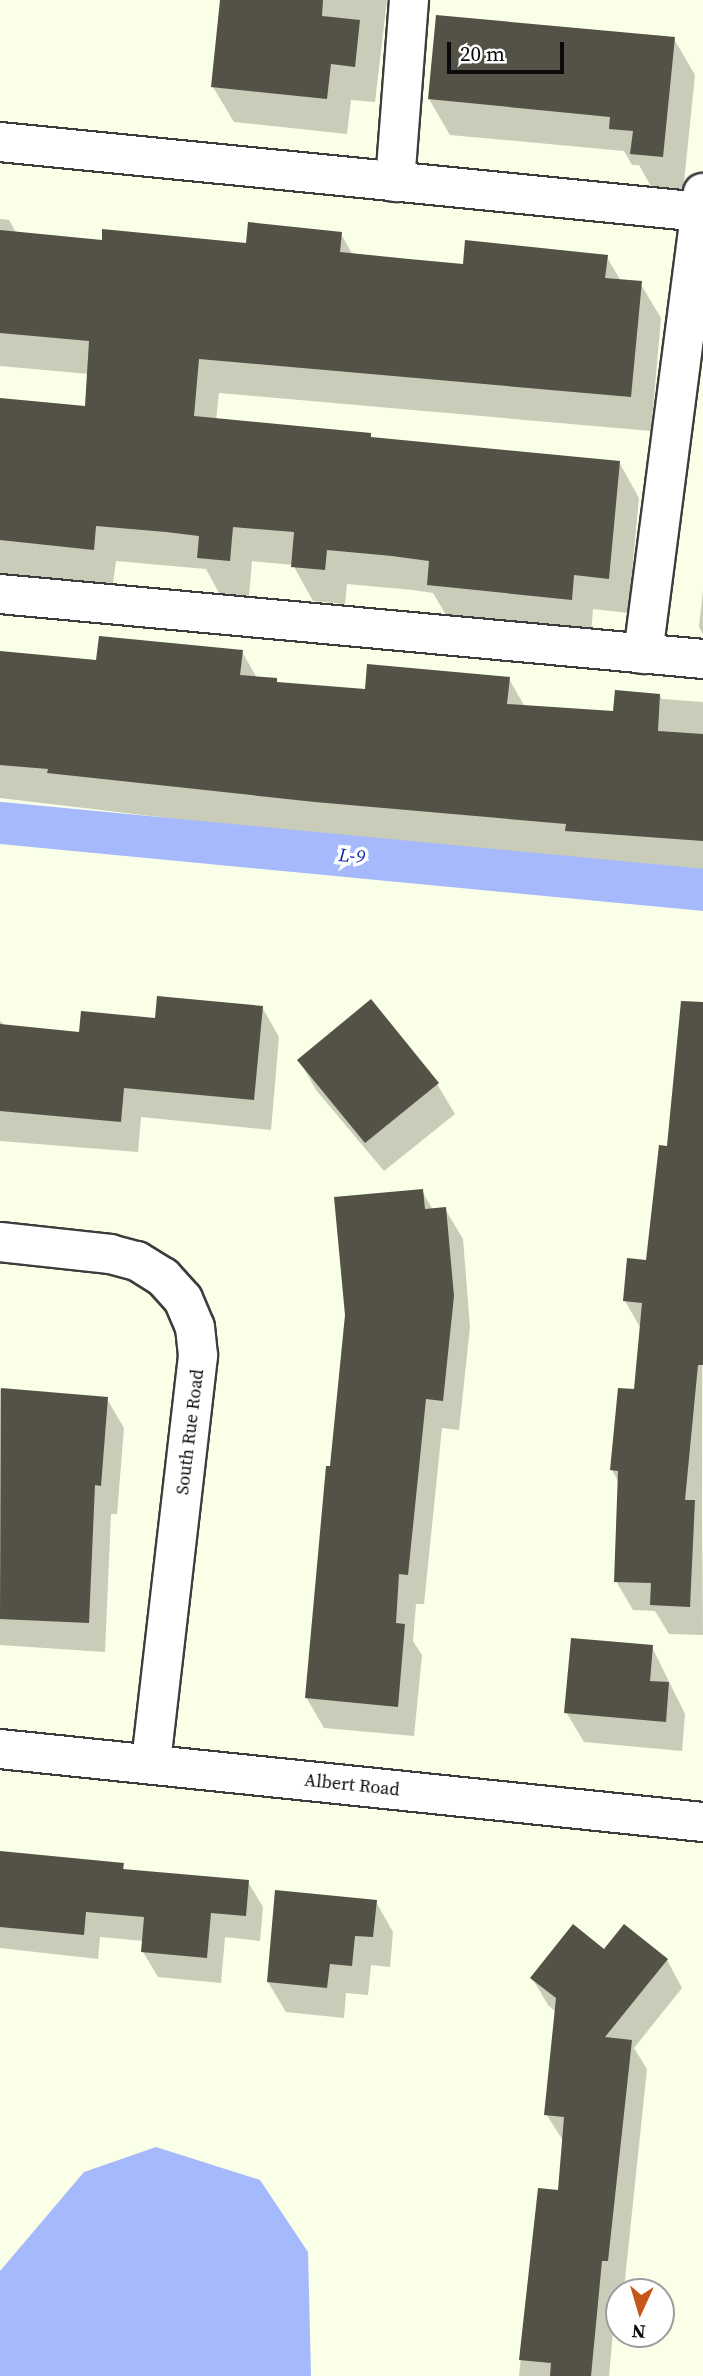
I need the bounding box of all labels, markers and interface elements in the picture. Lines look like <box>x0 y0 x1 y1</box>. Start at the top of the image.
scale bar <box>451 28 568 72</box>
text: 20 m <box>460 39 505 68</box>
water label: L-9 <box>338 843 366 869</box>
street label: South Rue Road <box>172 1368 208 1496</box>
street label: Albert Road <box>303 1769 401 1801</box>
north arrow <box>605 2278 675 2348</box>
text: N <box>631 2319 646 2345</box>

